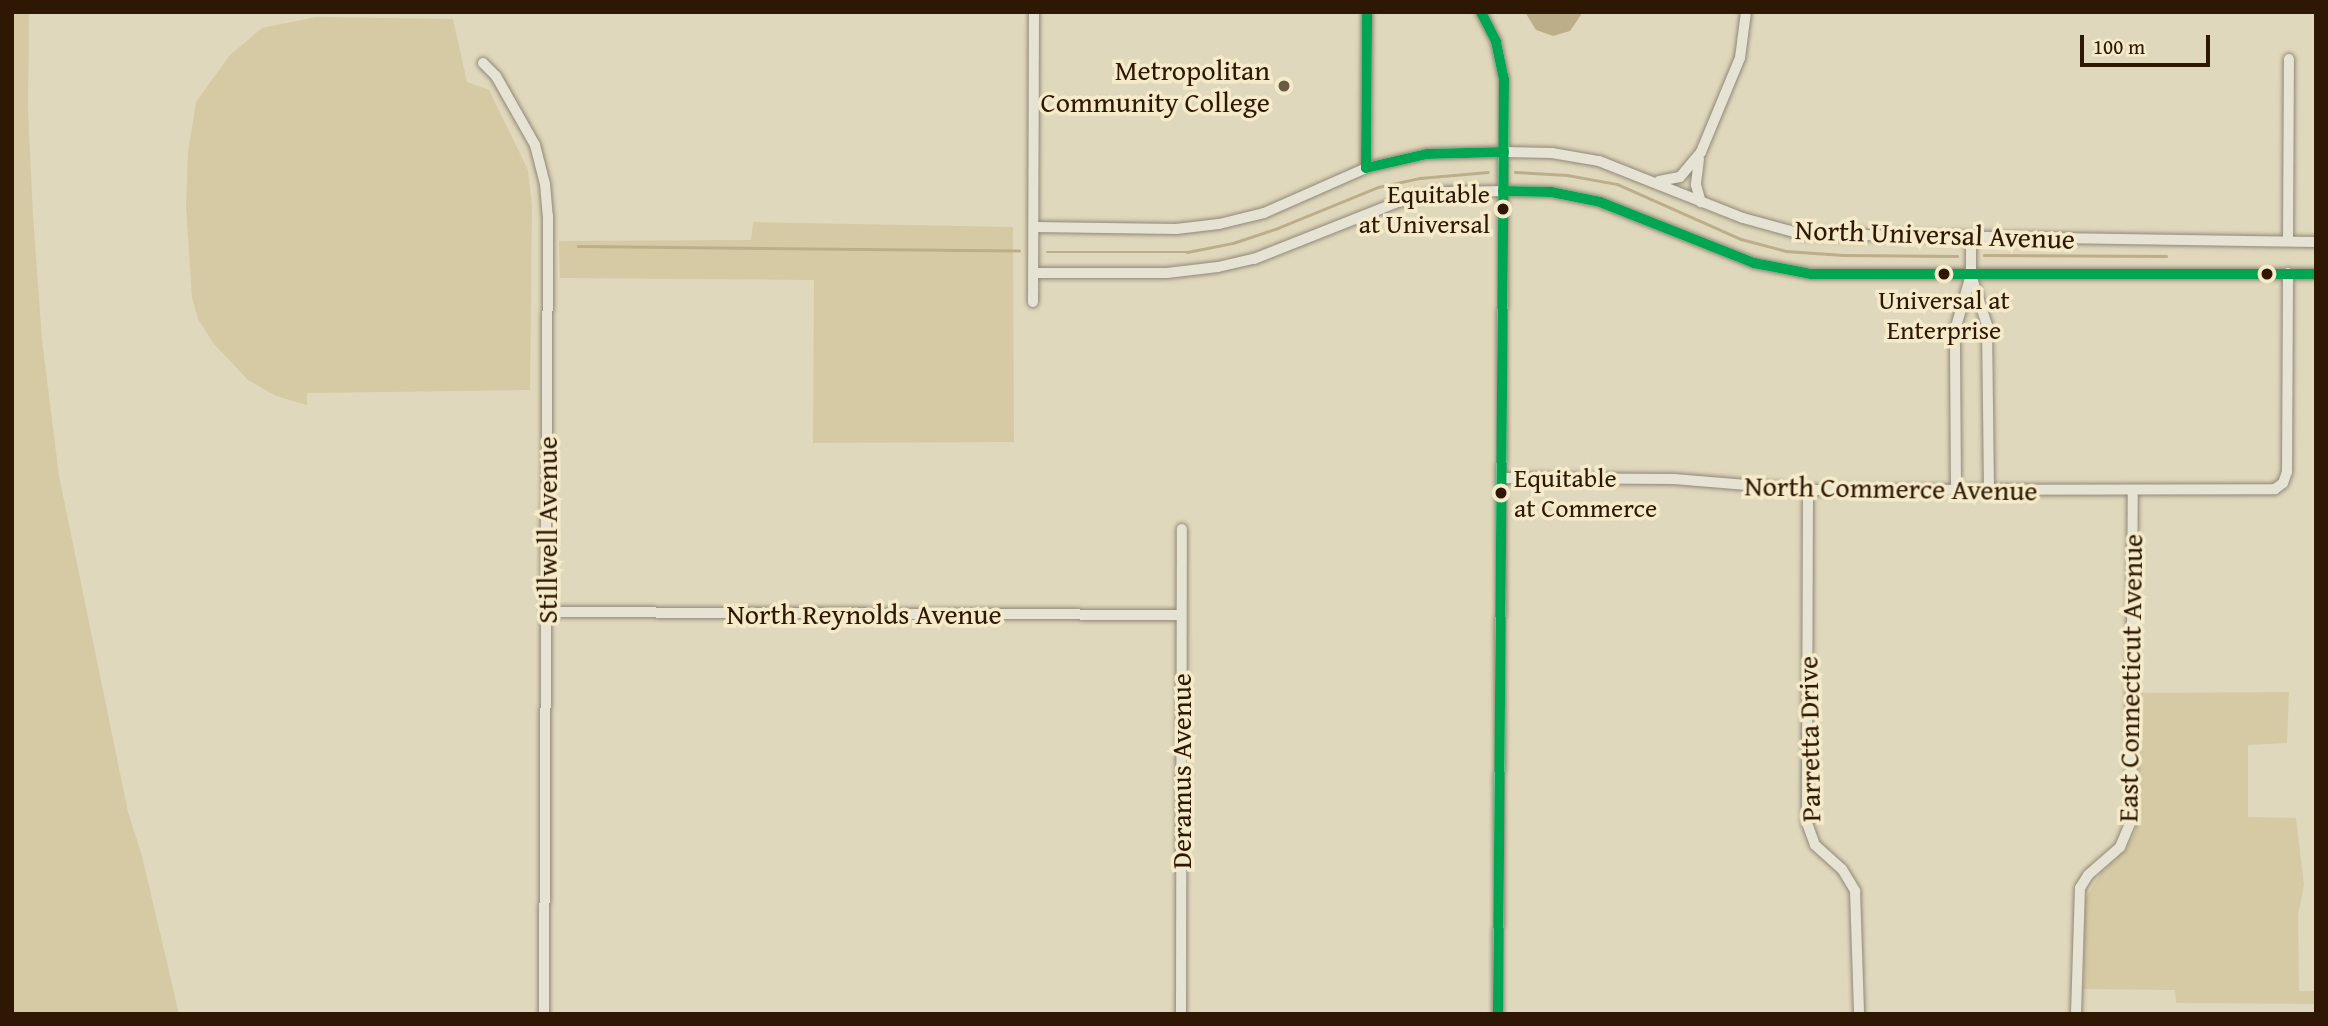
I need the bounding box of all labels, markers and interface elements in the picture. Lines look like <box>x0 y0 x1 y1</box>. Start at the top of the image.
scale bar <box>2083 21 2212 65</box>
text: 100 m <box>2093 31 2145 62</box>
place label: Metropolitan Community College <box>1041 53 1270 119</box>
marker: Metropolitan Community College <box>1276 78 1292 94</box>
place label: Equitable at Universal <box>1359 178 1490 240</box>
marker: Equitable at Universal <box>1496 202 1510 216</box>
street label: North Universal Avenue <box>1794 212 2076 256</box>
marker: Universal at Enterprise <box>1937 267 1951 281</box>
unlabelled marker <box>2260 267 2274 281</box>
place label: Universal at Enterprise <box>1878 284 2010 346</box>
street label: Stillwell Avenue <box>530 436 564 624</box>
place label: Equitable at Commerce <box>1514 462 1657 524</box>
street label: North Commerce Avenue <box>1744 469 2038 507</box>
marker: Equitable at Commerce <box>1494 486 1508 500</box>
street label: East Connecticut Avenue <box>2111 533 2149 823</box>
street label: North Reynolds Avenue <box>726 597 1002 631</box>
street label: Parretta Drive <box>1791 656 1827 822</box>
street label: Deramus Avenue <box>1164 673 1198 869</box>

